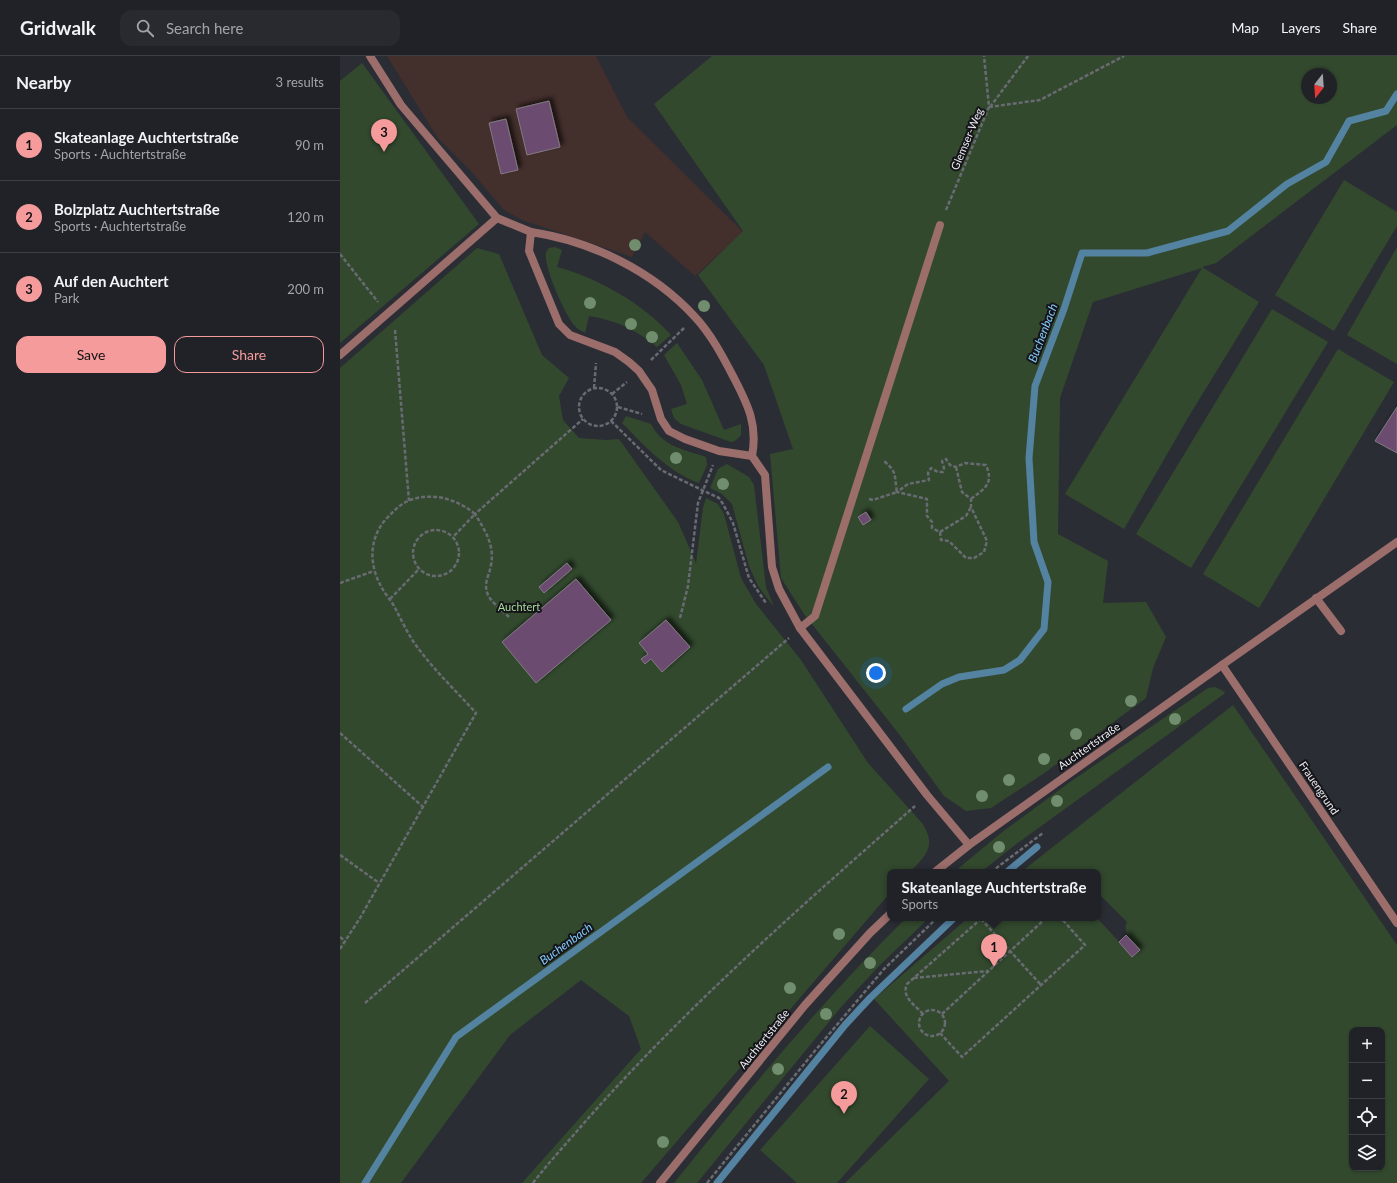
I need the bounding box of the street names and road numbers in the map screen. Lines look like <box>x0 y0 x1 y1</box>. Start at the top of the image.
street label: Glemser-Weg <box>948 106 986 172</box>
street label: Auchtertstraße <box>1055 719 1122 772</box>
street label: Frauengrund <box>1297 759 1342 817</box>
street label: Auchtertstraße <box>736 1006 792 1071</box>

